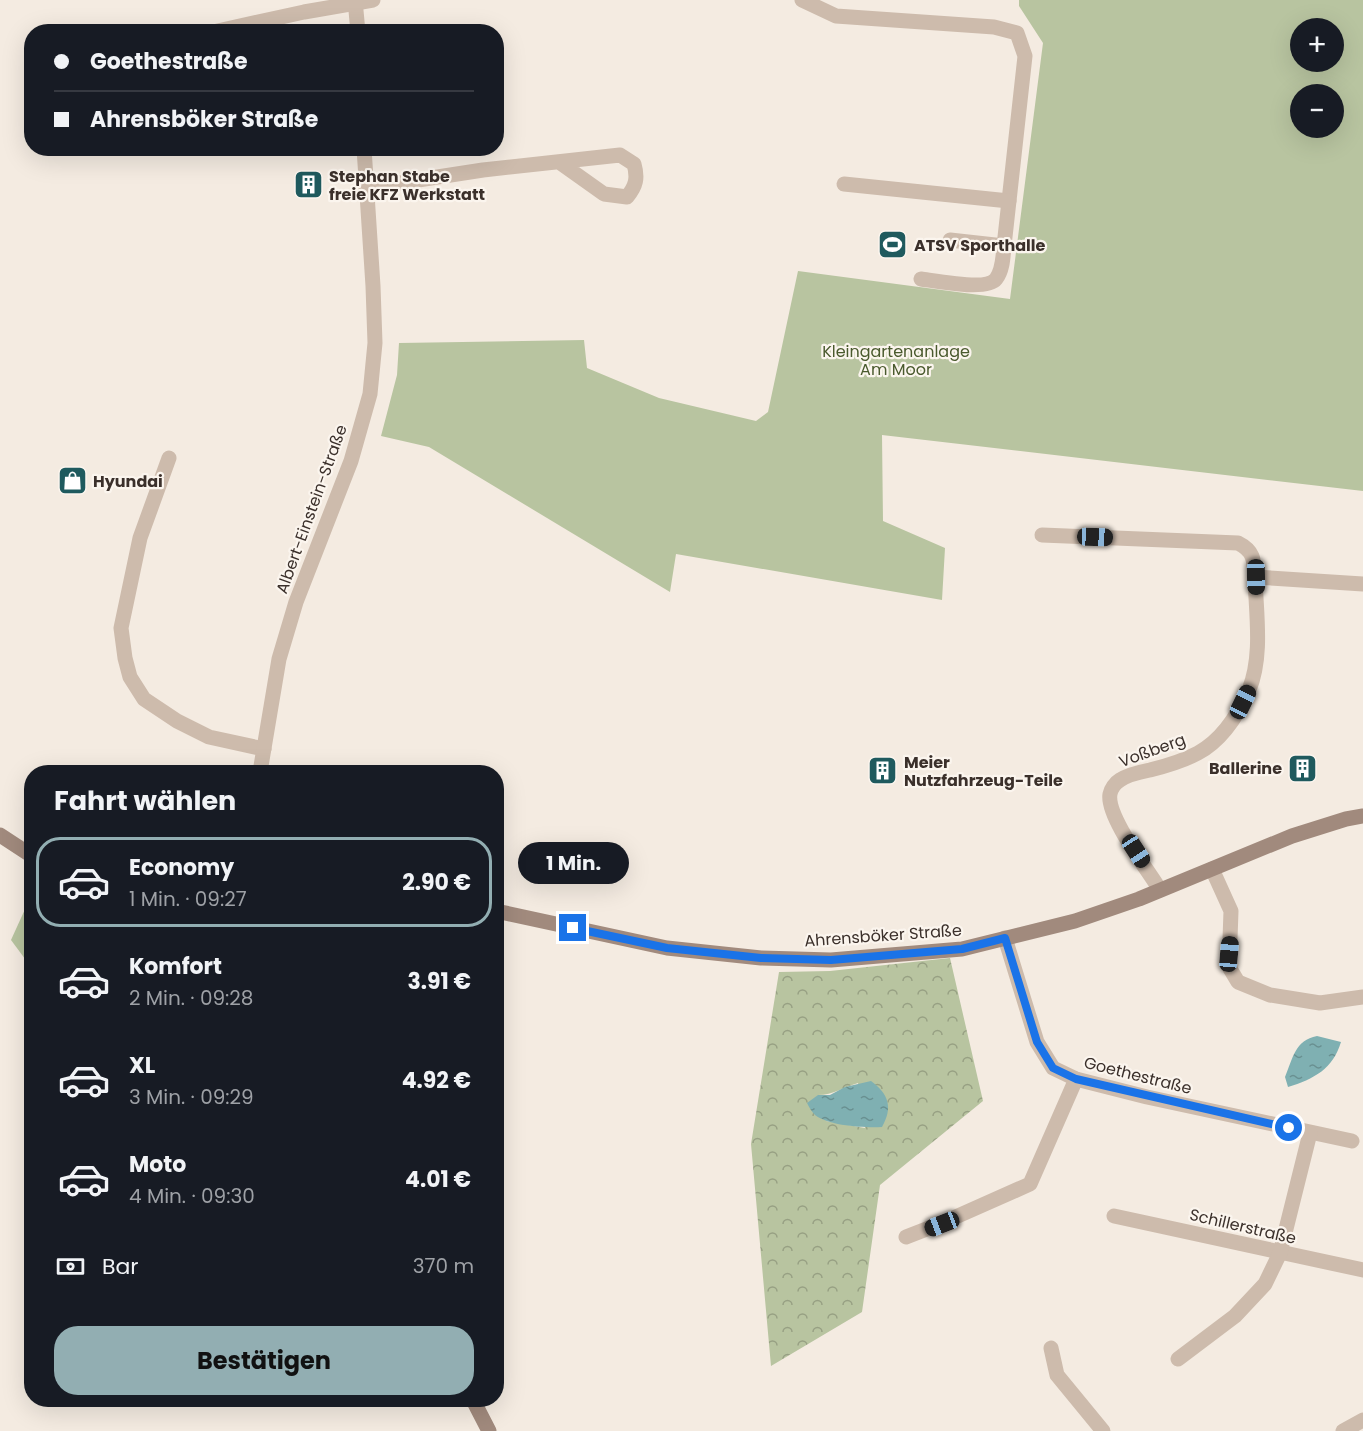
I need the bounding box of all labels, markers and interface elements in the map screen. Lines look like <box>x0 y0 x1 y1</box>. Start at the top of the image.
map controls <box>1290 18 1344 138</box>
button: + <box>1290 18 1344 72</box>
text: Goethestraße <box>90 46 247 77</box>
button: − <box>1290 84 1344 138</box>
text: Ahrensböker Straße <box>90 104 318 135</box>
place label: Stephan Stabe freie KFZ Werkstatt <box>329 165 485 206</box>
building icon: Stephan Stabe freie KFZ Werkstatt <box>292 169 324 201</box>
sports icon: ATSV Sporthalle <box>877 229 909 261</box>
place label: ATSV Sporthalle <box>914 234 1045 257</box>
park label: Kleingartenanlage Am Moor <box>822 340 970 381</box>
street label: Albert-Einstein-Straße <box>270 421 353 597</box>
shop icon: Hyundai <box>56 465 88 497</box>
place label: Hyundai <box>93 470 163 493</box>
car <box>1077 527 1113 547</box>
car <box>1247 559 1265 595</box>
car <box>1227 682 1259 722</box>
street label: Voßberg <box>1116 728 1189 773</box>
place label: Meier Nutzfahrzeug-Teile <box>904 751 1063 792</box>
building icon: Ballerine <box>1287 752 1319 784</box>
building icon: Meier Nutzfahrzeug-Teile <box>867 755 899 787</box>
place label: Ballerine <box>1209 757 1282 780</box>
text: Fahrt wählen <box>54 782 236 819</box>
car <box>1119 831 1153 871</box>
callout: 1 Min. <box>518 841 628 883</box>
text: 1 Min. <box>546 849 601 877</box>
text: Economy <box>129 852 234 883</box>
icon: car <box>57 855 111 909</box>
text: 2.90 € <box>402 867 471 898</box>
text: 1 Min. · 09:27 <box>129 885 247 913</box>
route end <box>559 914 586 941</box>
street label: Ahrensböker Straße <box>804 919 963 952</box>
car <box>1218 935 1240 973</box>
text: Komfort <box>129 951 222 982</box>
icon: car <box>57 954 111 1008</box>
text: 3.91 € <box>408 966 471 997</box>
text: 2 Min. · 09:28 <box>129 984 253 1012</box>
text: XL <box>129 1050 155 1081</box>
street label: Goethestraße <box>1082 1051 1194 1100</box>
icon: car <box>57 1053 111 1107</box>
text: 4.92 € <box>402 1065 471 1096</box>
text: 3 Min. · 09:29 <box>129 1083 254 1111</box>
route start <box>1275 1114 1302 1141</box>
text: Moto <box>129 1149 186 1180</box>
icon: car <box>57 1152 111 1206</box>
text: 4.01 € <box>405 1164 471 1195</box>
text: 4 Min. · 09:30 <box>129 1182 255 1210</box>
street label: Schillerstraße <box>1187 1203 1299 1250</box>
car <box>922 1209 962 1239</box>
icon: cash <box>54 1250 87 1283</box>
text: Bar <box>102 1251 139 1282</box>
text: 370 m <box>413 1252 474 1280</box>
button: Bestätigen <box>54 1326 474 1395</box>

